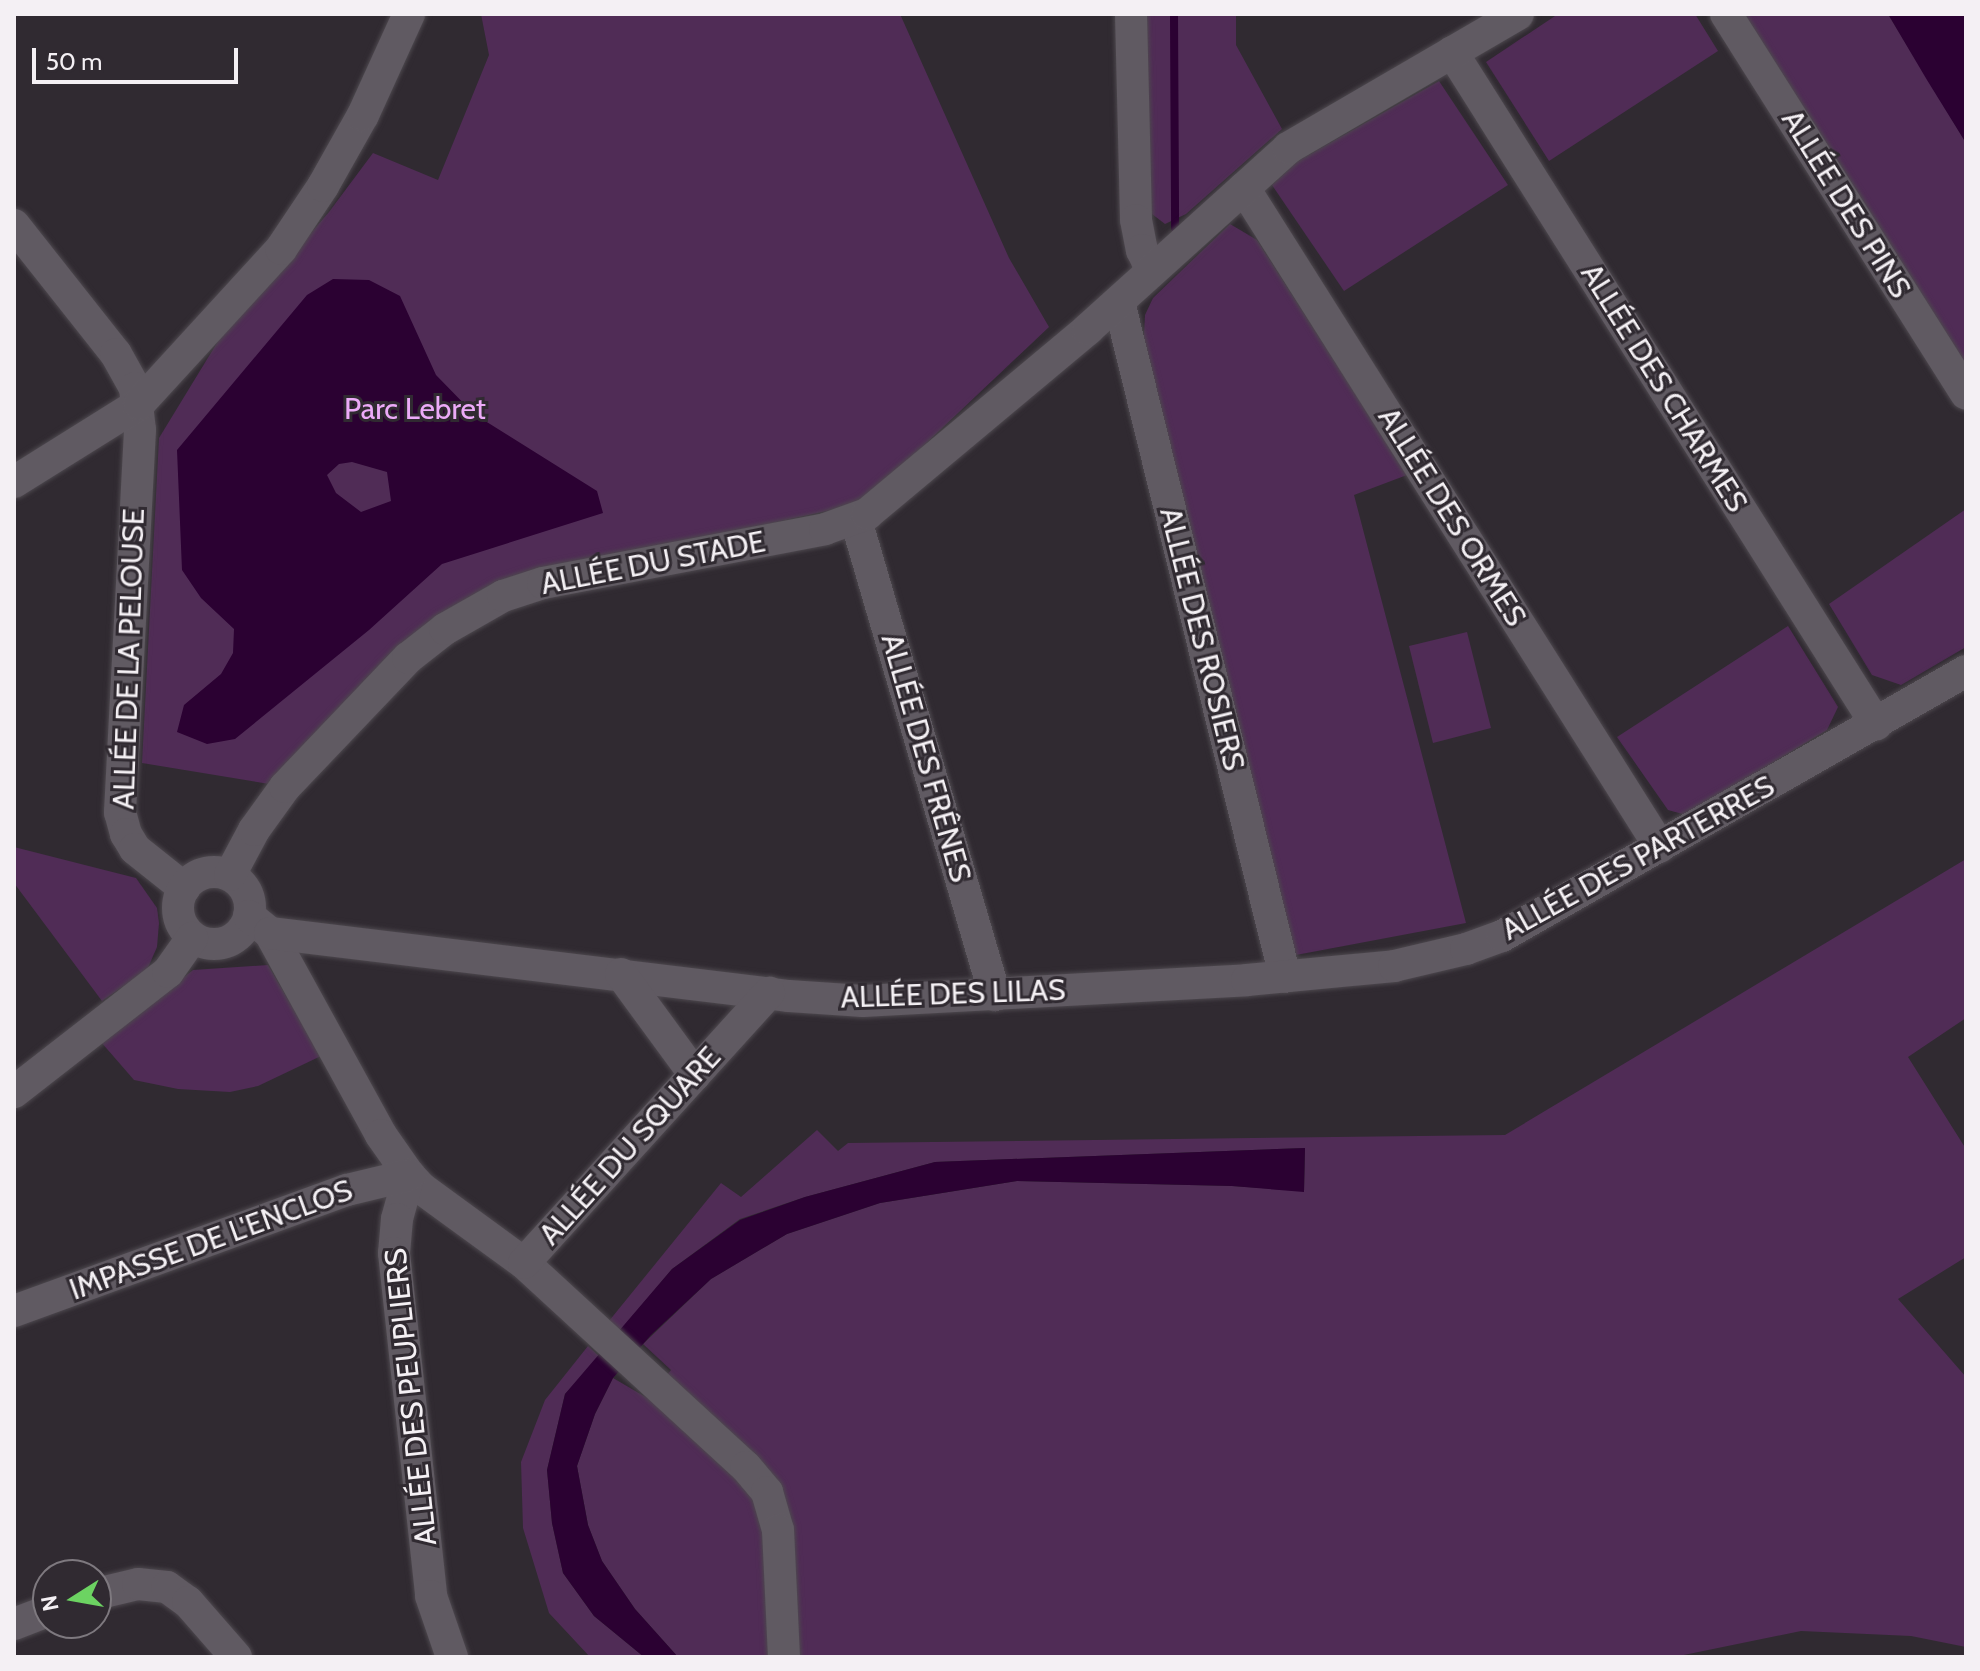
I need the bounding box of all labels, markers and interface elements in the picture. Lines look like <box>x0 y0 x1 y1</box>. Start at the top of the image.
scale bar <box>36 32 242 82</box>
text: 50 m <box>46 47 102 76</box>
street label: ALLÉE DES PINS <box>1774 103 1918 305</box>
street label: ALLÉE DES CHARMES <box>1573 257 1755 519</box>
park label: Parc Lebret <box>344 391 486 427</box>
street label: ALLÉE DES ORMES <box>1370 401 1534 633</box>
street label: ALLÉE DES ROSIERS <box>1152 504 1252 774</box>
street label: ALLÉE DE LA PELOUSE <box>106 508 152 810</box>
street label: ALLÉE DU STADE <box>538 524 768 602</box>
street label: ALLÉE DES FRÊNES <box>873 630 979 886</box>
street label: ALLÉE DES PARTERRES <box>1495 768 1781 948</box>
street label: ALLÉE DES LILAS <box>840 972 1066 1016</box>
street label: ALLÉE DU SQUARE <box>532 1040 728 1252</box>
street label: IMPASSE DE L'ENCLOS <box>65 1172 357 1308</box>
street label: ALLÉE DES PEUPLIERS <box>377 1247 445 1547</box>
north arrow <box>32 1559 112 1639</box>
text: N <box>35 1593 65 1614</box>

